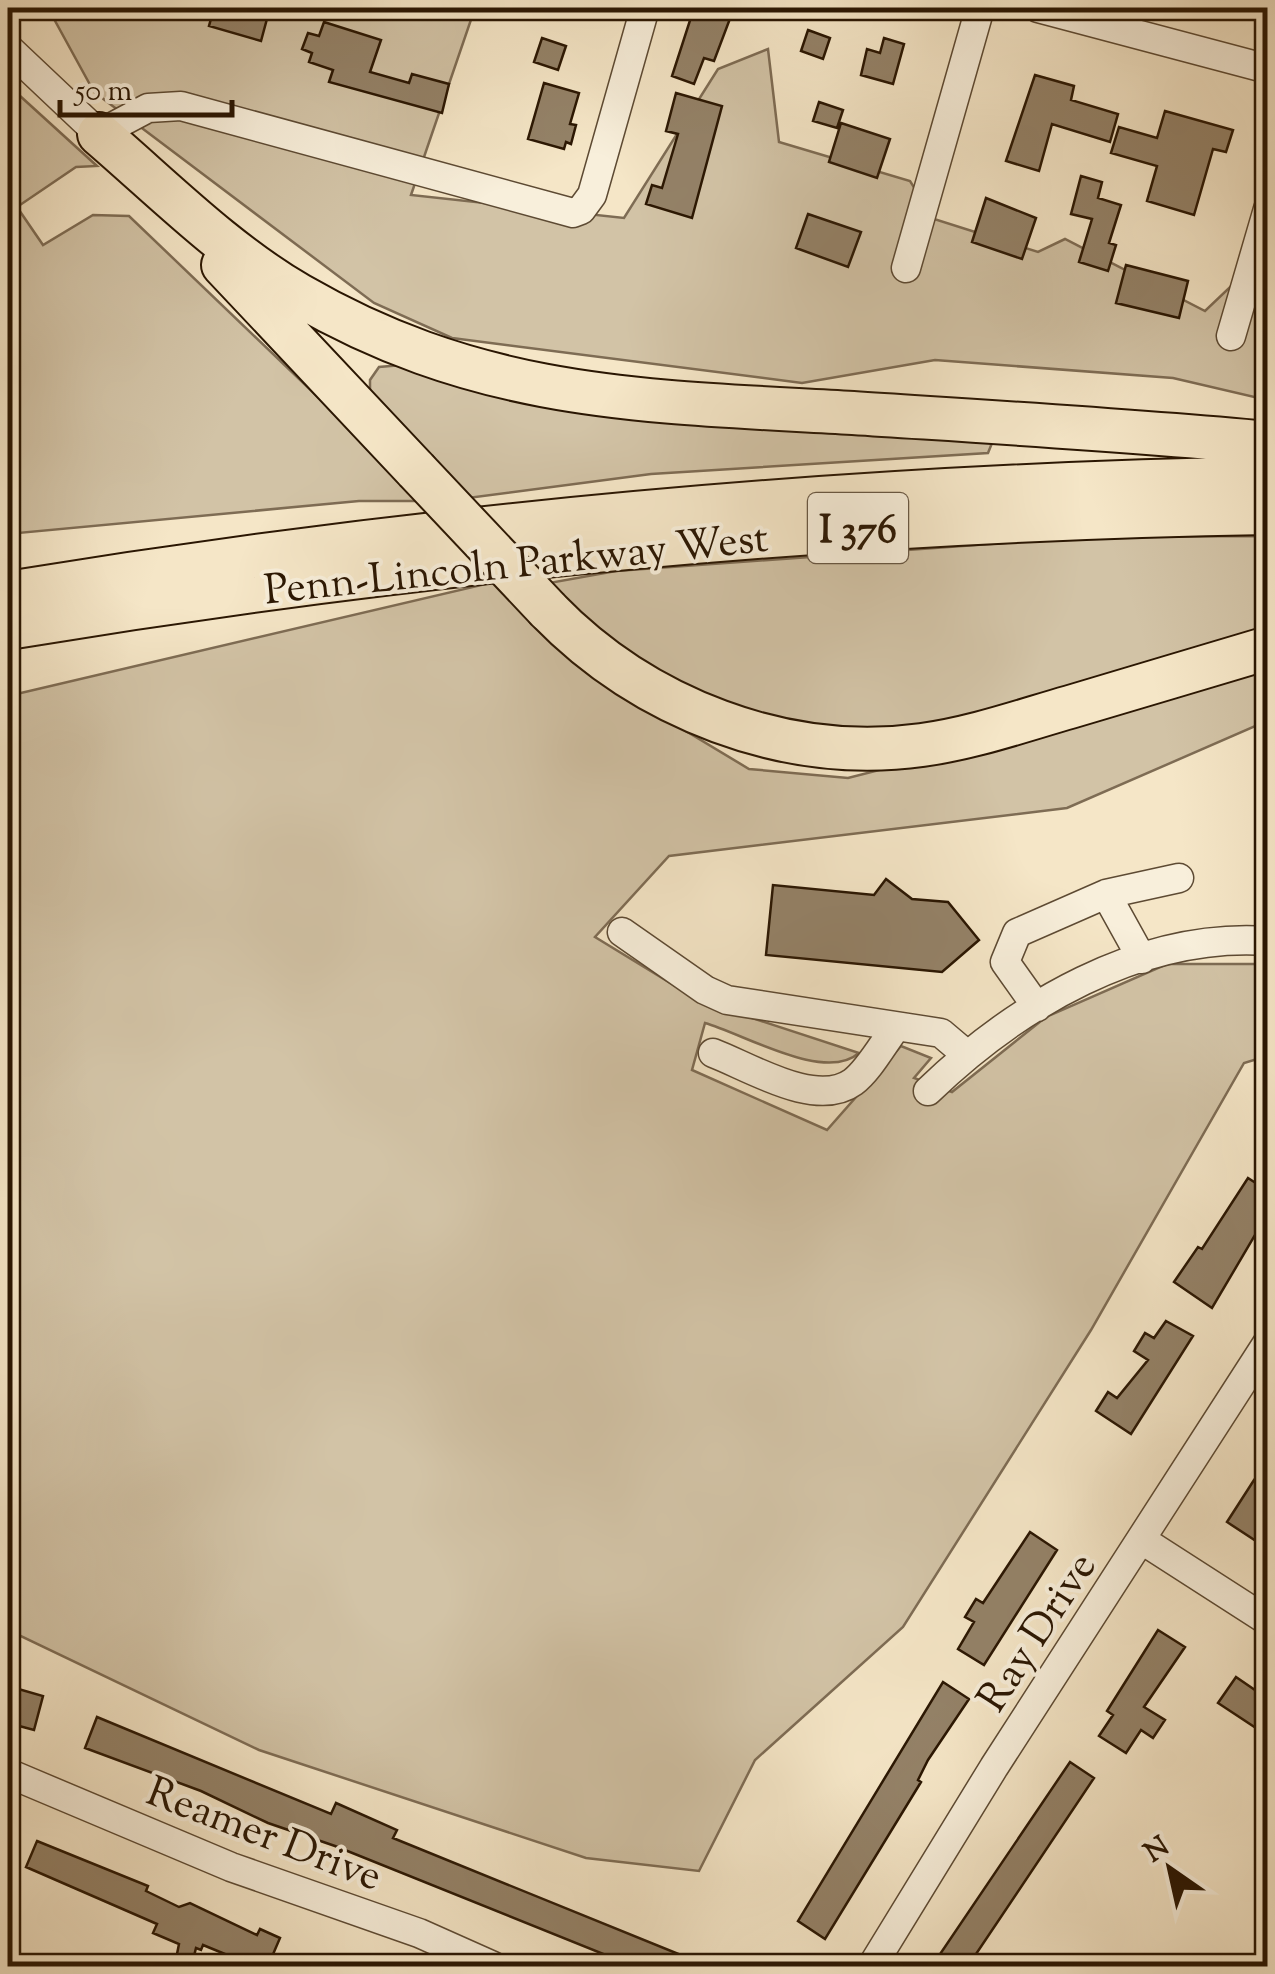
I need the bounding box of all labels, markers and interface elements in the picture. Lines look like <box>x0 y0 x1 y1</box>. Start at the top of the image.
scale bar <box>60 55 232 117</box>
text: 50 m <box>73 71 133 114</box>
road number: I 376 <box>808 493 908 563</box>
street label: Penn-Lincoln Parkway West <box>262 511 771 623</box>
street label: Ray Drive <box>965 1542 1113 1725</box>
street label: Reamer Drive <box>137 1764 389 1909</box>
north arrow <box>1120 1819 1220 1919</box>
text: N <box>1137 1828 1178 1874</box>

